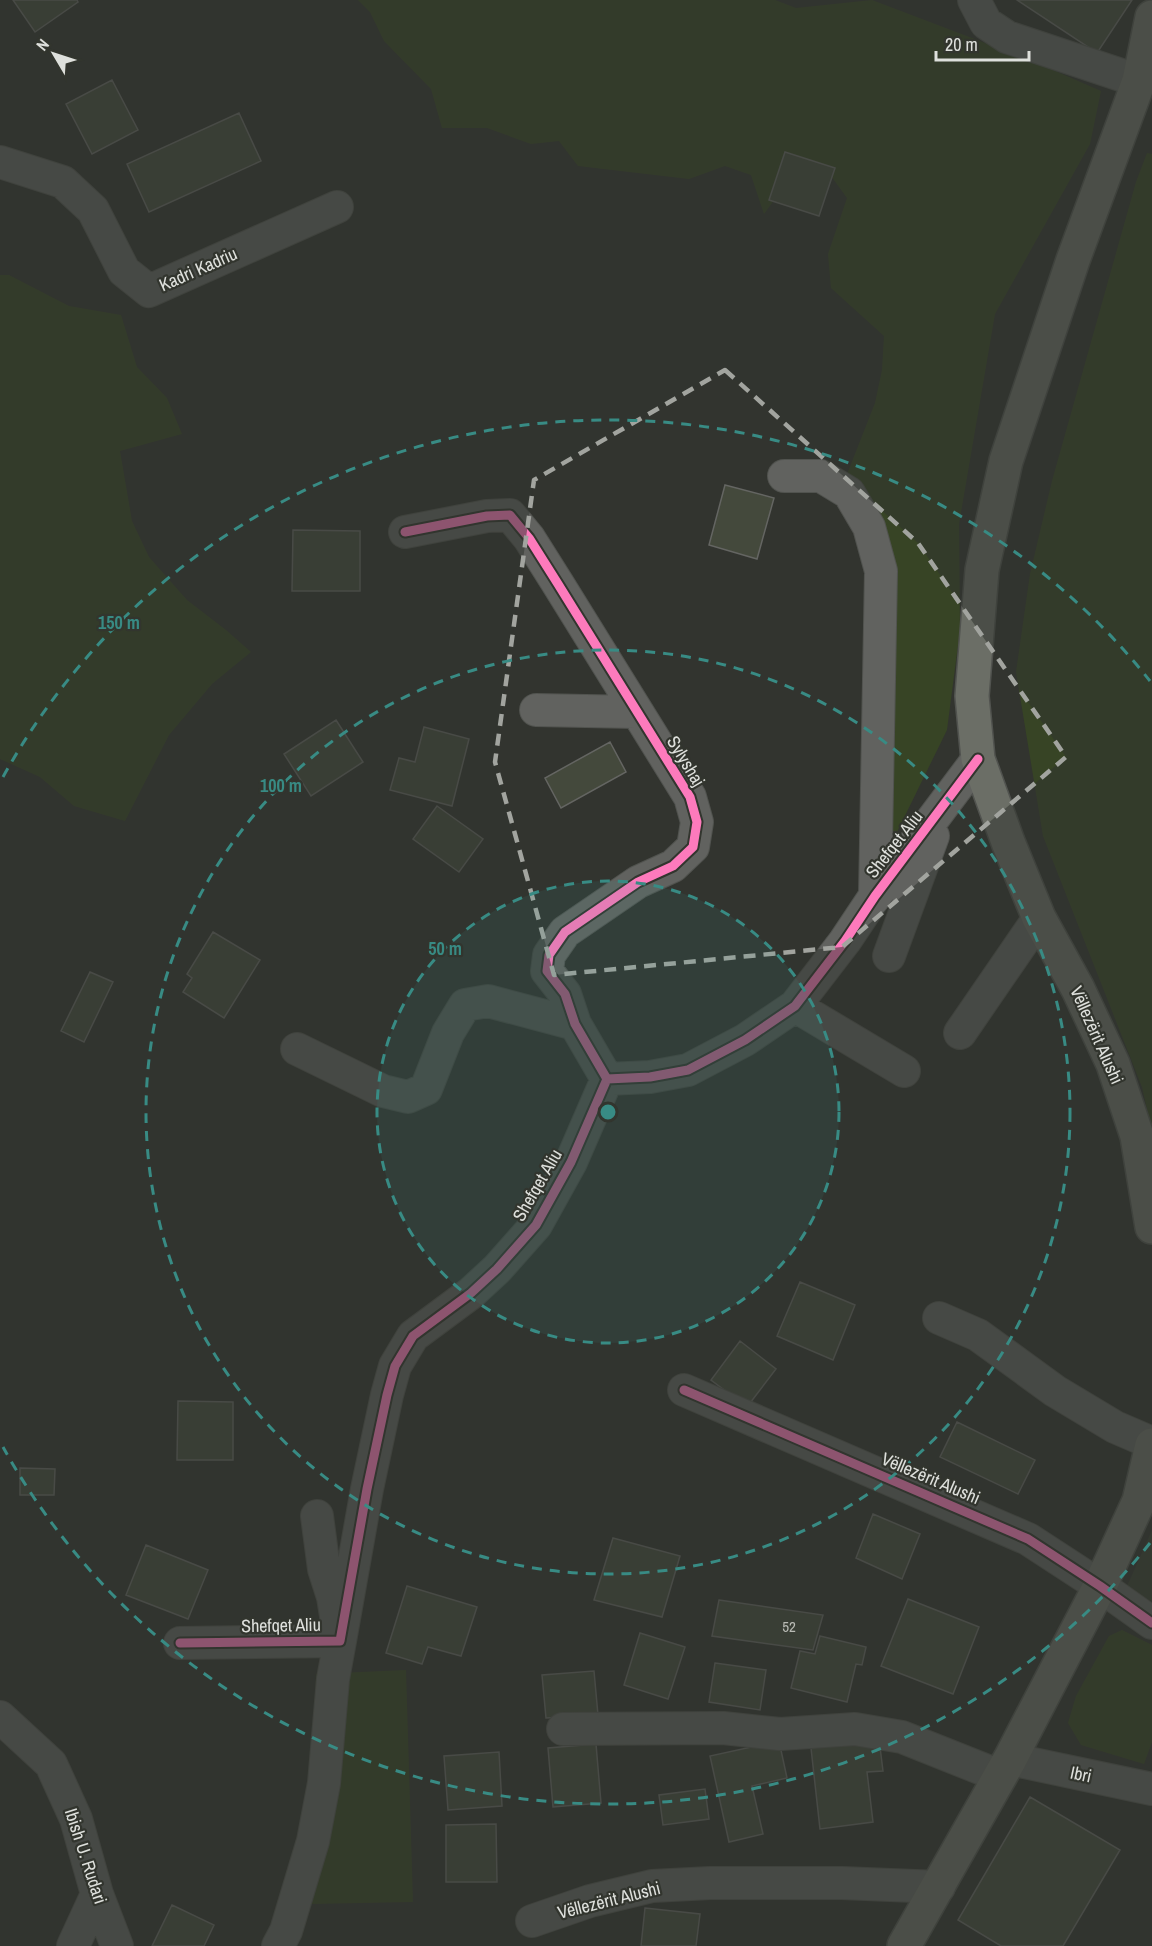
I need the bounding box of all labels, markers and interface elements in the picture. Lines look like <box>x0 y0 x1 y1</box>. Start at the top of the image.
north arrow <box>24 24 84 84</box>
scale bar <box>936 24 1029 62</box>
text: 20 m <box>945 32 978 57</box>
text: N <box>31 34 54 55</box>
street label: Kadri Kadriu <box>155 241 241 297</box>
text: 150 m <box>98 610 140 635</box>
street label: Sylyshaj <box>661 731 711 791</box>
text: 100 m <box>260 773 302 798</box>
street label: Shefqet Aliu <box>860 805 928 883</box>
text: 50 m <box>428 936 462 961</box>
street label: Vëllezërit Alushi <box>1064 982 1130 1088</box>
centre of rings <box>598 1102 618 1122</box>
street label: Shefqet Aliu <box>506 1144 568 1226</box>
street label: Vëllezërit Alushi <box>878 1446 984 1510</box>
street label: Shefqet Aliu <box>241 1612 321 1638</box>
house number: 52 <box>782 1616 796 1637</box>
street label: Ibri <box>1068 1760 1094 1788</box>
street label: Ibish U. Rudari <box>59 1805 113 1907</box>
street label: Vëllezërit Alushi <box>555 1875 663 1925</box>

